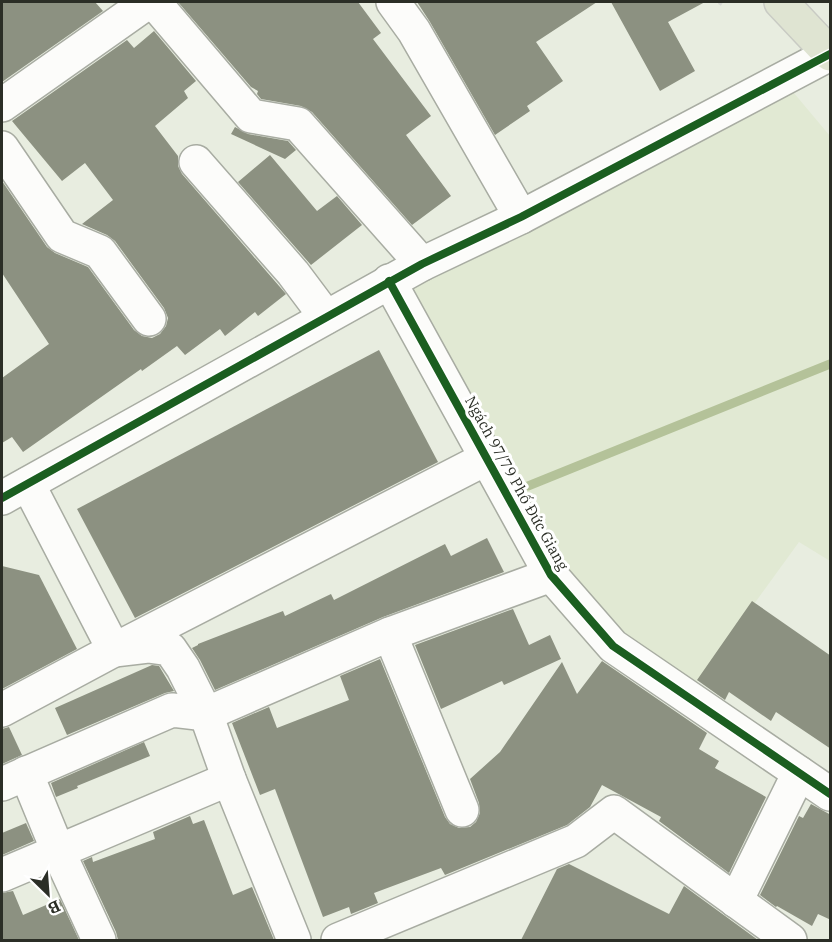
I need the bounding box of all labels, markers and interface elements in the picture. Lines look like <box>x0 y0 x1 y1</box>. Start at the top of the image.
street label: Ngách 97/79 Phố Đức Giang <box>461 392 573 574</box>
north arrow <box>18 864 78 924</box>
text: B <box>45 896 64 919</box>

